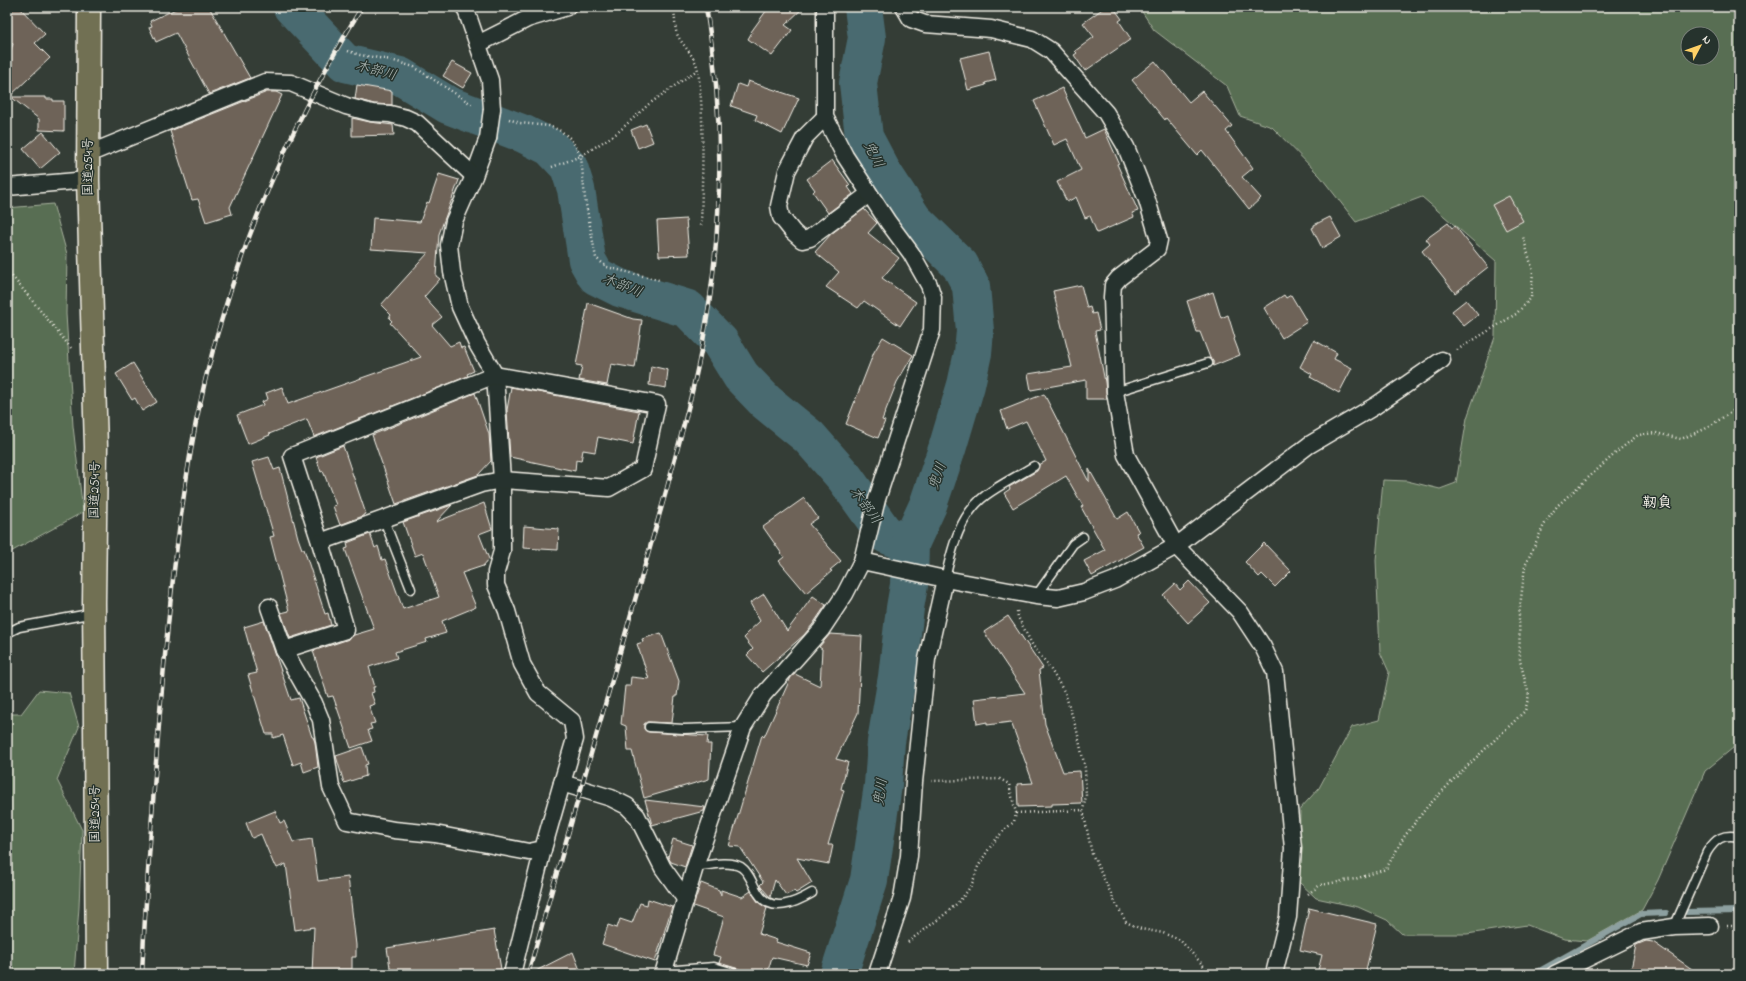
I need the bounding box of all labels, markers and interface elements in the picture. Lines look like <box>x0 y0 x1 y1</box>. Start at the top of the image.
north arrow <box>1680 26 1720 66</box>
text: N <box>1698 32 1715 48</box>
water label: 木部川 <box>353 55 399 87</box>
street label: 国道254号 <box>79 138 98 196</box>
water label: 兜川 <box>857 138 889 172</box>
water label: 木部川 <box>599 268 645 304</box>
water label: 兜川 <box>924 459 952 493</box>
street label: 国道254号 <box>85 461 105 519</box>
water label: 木部川 <box>844 483 886 529</box>
district label: 靭負 <box>1642 492 1672 514</box>
water label: 兜川 <box>869 777 893 807</box>
street label: 国道254号 <box>86 785 105 843</box>

